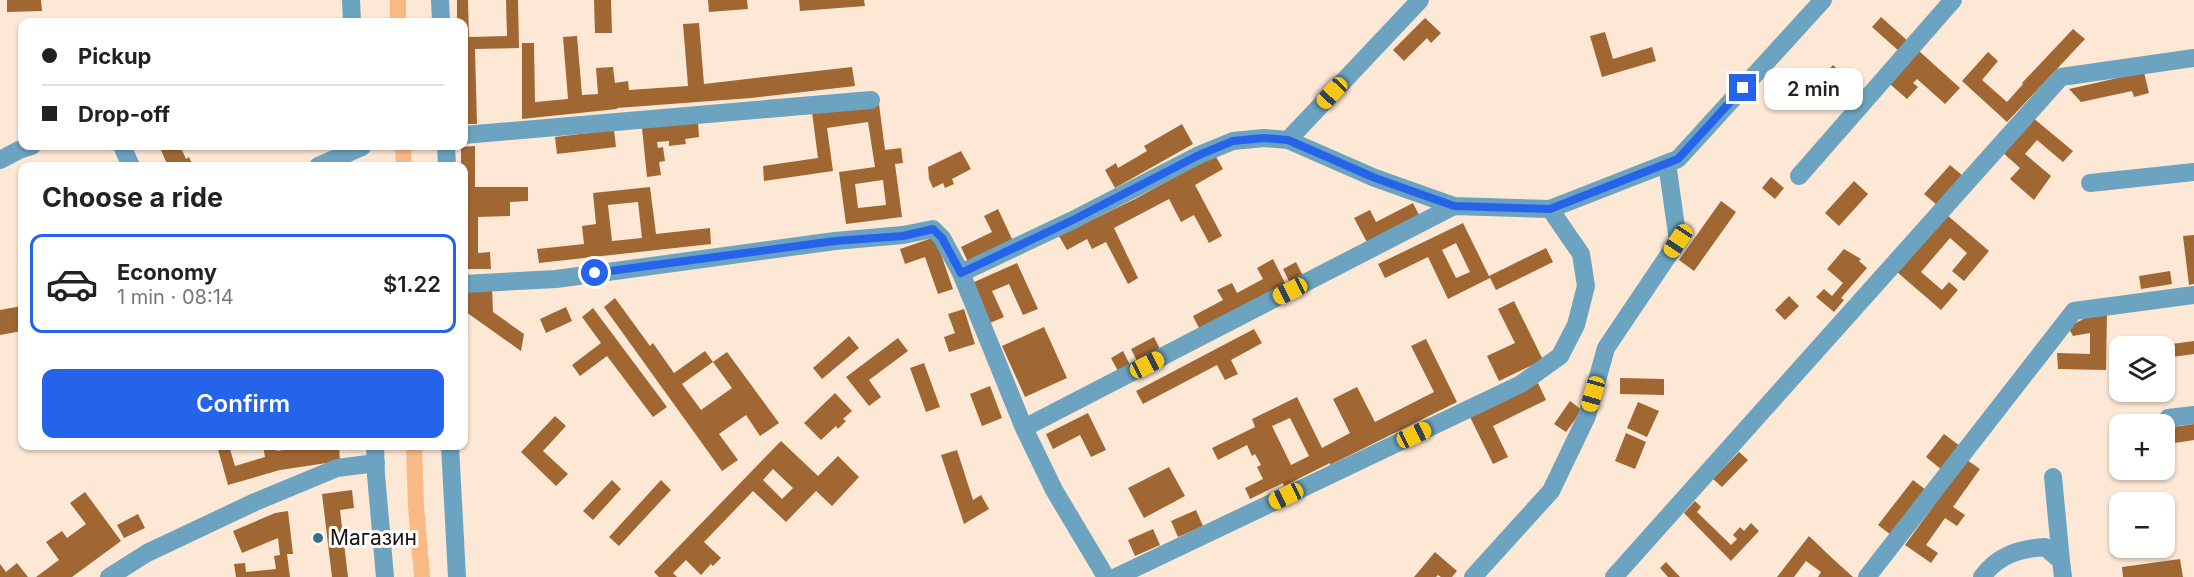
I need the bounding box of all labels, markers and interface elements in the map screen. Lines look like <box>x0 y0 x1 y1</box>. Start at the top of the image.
text: Pickup <box>78 43 152 69</box>
callout: 2 min <box>1764 67 1863 109</box>
car <box>1313 74 1351 112</box>
route end <box>1729 74 1756 101</box>
text: 2 min <box>1787 77 1840 101</box>
text: Drop-off <box>78 101 170 127</box>
text: Choose a ride <box>42 181 223 214</box>
car <box>1660 221 1696 261</box>
icon: car <box>45 257 99 311</box>
text: Economy <box>117 259 217 285</box>
route start <box>581 259 608 286</box>
text: $1.22 <box>383 271 441 297</box>
car <box>1270 275 1310 307</box>
text: 1 min · 08:14 <box>117 285 234 309</box>
map controls <box>2109 336 2175 558</box>
button: layers <box>2109 336 2175 402</box>
car <box>1127 349 1167 381</box>
button: Confirm <box>42 369 444 438</box>
car <box>1579 374 1607 414</box>
button: + <box>2109 414 2175 480</box>
car <box>1394 419 1434 451</box>
car <box>1266 480 1306 512</box>
button: − <box>2109 492 2175 558</box>
place label: Магазин <box>330 525 417 550</box>
marker: Магазин <box>311 531 325 545</box>

